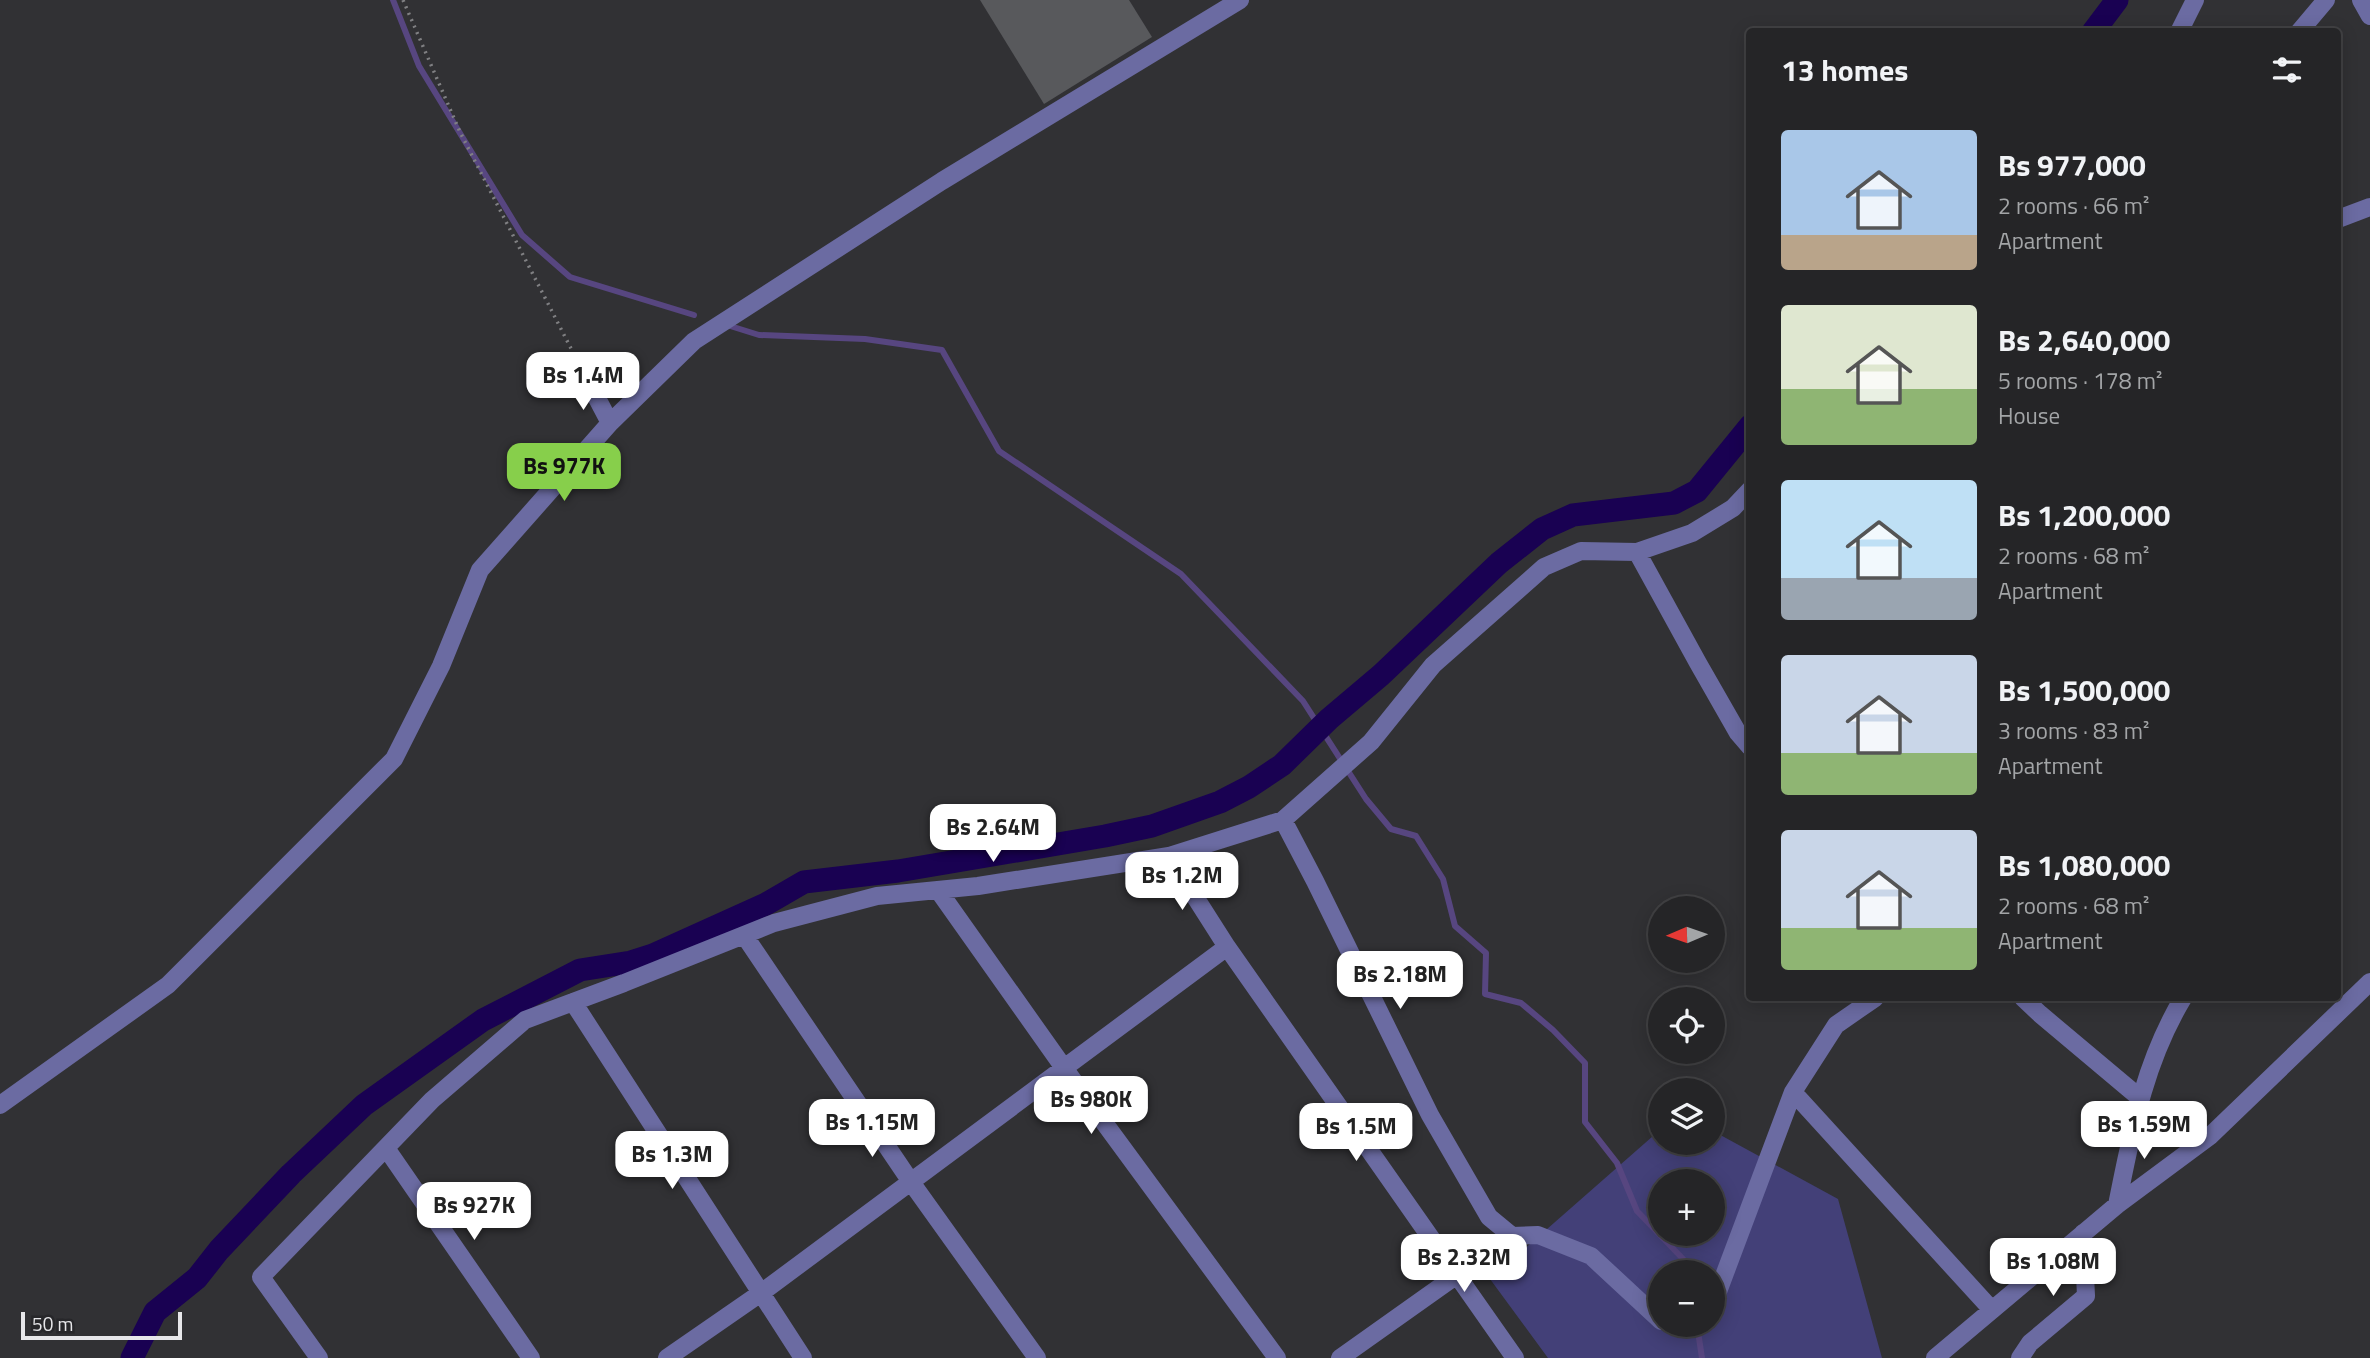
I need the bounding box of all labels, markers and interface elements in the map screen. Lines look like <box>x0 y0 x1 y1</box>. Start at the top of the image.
text: 13 homes <box>1781 47 1908 93</box>
icon: filters <box>2268 51 2306 89</box>
text: Bs 977,000 <box>1998 142 2146 188</box>
icon: home <box>1837 158 1921 242</box>
text: 2 rooms · 66 m² <box>1998 188 2149 223</box>
text: Apartment <box>1998 223 2103 258</box>
text: Bs 2,640,000 <box>1998 317 2170 363</box>
icon: home <box>1837 333 1921 417</box>
pin: Bs 1.4M <box>518 352 648 412</box>
text: Bs 1.4M <box>542 357 624 392</box>
text: 5 rooms · 178 m² <box>1998 363 2162 398</box>
text: House <box>1998 398 2060 433</box>
pin: Bs 977K <box>499 444 629 503</box>
text: Bs 977K <box>523 448 605 483</box>
text: Bs 1,200,000 <box>1998 492 2170 538</box>
icon: home <box>1837 508 1921 592</box>
text: 2 rooms · 68 m² <box>1998 538 2149 573</box>
text: Apartment <box>1998 573 2103 608</box>
text: Bs 1,500,000 <box>1998 667 2170 713</box>
icon: home <box>1837 683 1921 767</box>
text: 3 rooms · 83 m² <box>1998 713 2149 748</box>
text: Apartment <box>1998 748 2103 783</box>
pin: Bs 2.64M <box>921 804 1065 864</box>
text: Bs 2.64M <box>946 809 1040 844</box>
text: Bs 1,080,000 <box>1998 842 2170 888</box>
pin: Bs 1.2M <box>1117 852 1247 912</box>
text: Bs 1.2M <box>1141 857 1223 892</box>
icon: home <box>1837 858 1921 942</box>
text: 2 rooms · 68 m² <box>1998 888 2149 923</box>
north arrow <box>1648 896 1726 973</box>
map controls <box>1648 896 1725 1337</box>
text: Apartment <box>1998 923 2103 958</box>
pin: Bs 2.18M <box>1328 951 1472 1011</box>
text: Bs 2.18M <box>1353 956 1447 991</box>
button: locate <box>1648 987 1725 1064</box>
pin: Bs 980K <box>1026 1076 1156 1136</box>
button: layers <box>1648 1078 1725 1155</box>
text: Bs 980K <box>1050 1081 1132 1116</box>
pin: Bs 1.15M <box>800 1100 944 1159</box>
pin: Bs 1.59M <box>2072 1102 2216 1161</box>
text: Bs 1.15M <box>825 1104 919 1139</box>
pin: Bs 1.5M <box>1291 1104 1421 1163</box>
text: Bs 1.59M <box>2097 1106 2191 1141</box>
text: Bs 1.5M <box>1315 1108 1397 1143</box>
pin: Bs 1.3M <box>607 1132 737 1191</box>
text: Bs 1.3M <box>631 1136 713 1171</box>
button: + <box>1648 1169 1725 1246</box>
pin: Bs 927K <box>409 1182 539 1242</box>
text: Bs 927K <box>433 1187 515 1222</box>
pin: Bs 2.32M <box>1392 1234 1536 1294</box>
pin: Bs 1.08M <box>1981 1238 2125 1298</box>
text: Bs 2.32M <box>1417 1239 1511 1274</box>
text: Bs 1.08M <box>2006 1243 2100 1278</box>
button: − <box>1648 1260 1725 1337</box>
scale bar <box>21 1309 182 1341</box>
text: 50 m <box>32 1309 73 1338</box>

